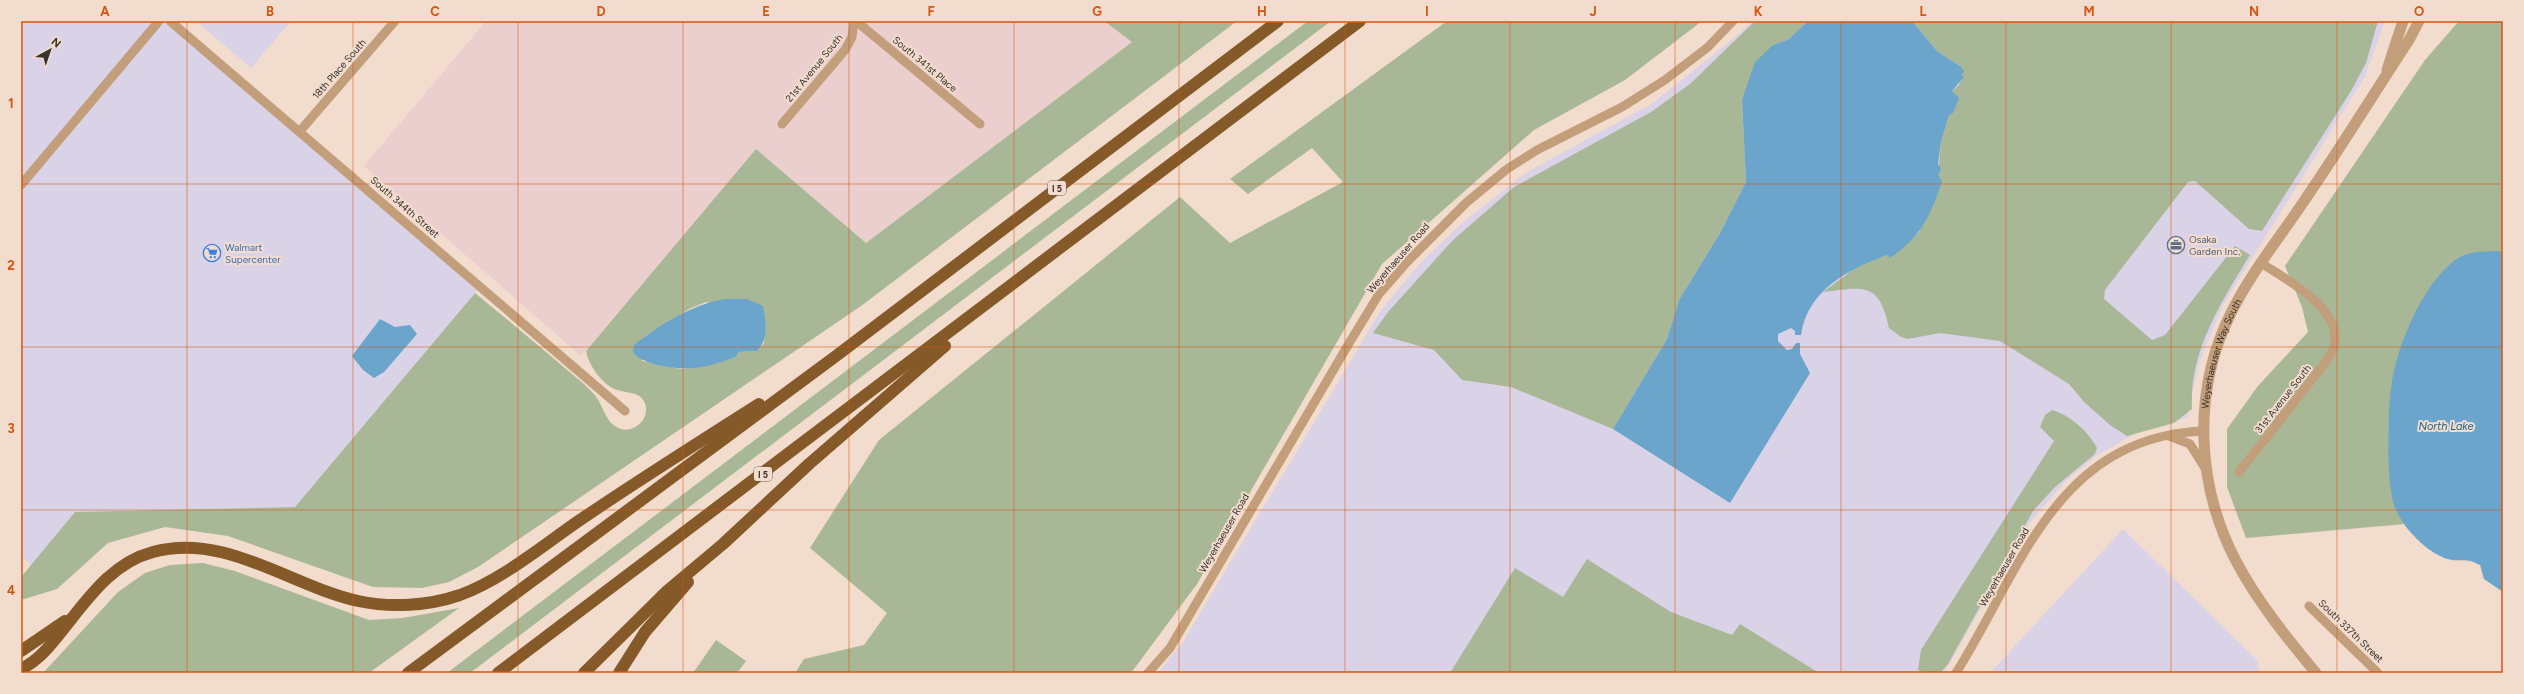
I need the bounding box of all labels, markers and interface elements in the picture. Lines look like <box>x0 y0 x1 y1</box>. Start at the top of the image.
text: A <box>100 4 110 19</box>
text: B <box>266 4 274 19</box>
text: C <box>430 4 440 19</box>
text: D <box>596 4 606 19</box>
text: E <box>762 4 770 19</box>
text: F <box>927 4 935 19</box>
text: G <box>1092 4 1102 19</box>
text: H <box>1257 4 1267 19</box>
text: I <box>1425 4 1429 19</box>
text: J <box>1589 4 1597 19</box>
text: K <box>1754 4 1763 19</box>
text: L <box>1920 4 1927 19</box>
text: M <box>2083 4 2095 19</box>
text: N <box>2249 4 2259 19</box>
text: O <box>2414 4 2424 19</box>
north arrow <box>30 30 70 70</box>
street label: 21st Avenue South <box>783 31 846 105</box>
street label: South 341st Place <box>890 33 960 95</box>
text: N <box>49 35 64 50</box>
street label: 18th Place South <box>309 36 369 102</box>
text: 1 <box>8 96 14 111</box>
street label: South 344th Street <box>368 174 442 241</box>
road number: I 5 <box>1048 181 1066 195</box>
street label: Weyerhaeuser Road <box>1364 220 1432 296</box>
place label: Osaka Garden Inc. <box>2189 233 2240 258</box>
office icon: Osaka Garden Inc. <box>2166 235 2186 255</box>
place label: Walmart Supercenter <box>225 241 281 266</box>
supermarket icon: Walmart Supercenter <box>202 243 222 263</box>
text: 2 <box>7 258 15 273</box>
street label: Weyerhaeuser Way South <box>2198 296 2244 409</box>
street label: 31st Avenue South <box>2252 362 2314 436</box>
water label: North Lake <box>2418 420 2474 433</box>
text: 3 <box>7 421 15 436</box>
road number: I 5 <box>754 467 772 481</box>
street label: Weyerhaeuser Road <box>1196 491 1252 575</box>
street label: Weyerhaeuser Road <box>1976 525 2032 609</box>
text: 4 <box>7 583 15 598</box>
street label: South 337th Street <box>2316 597 2386 665</box>

